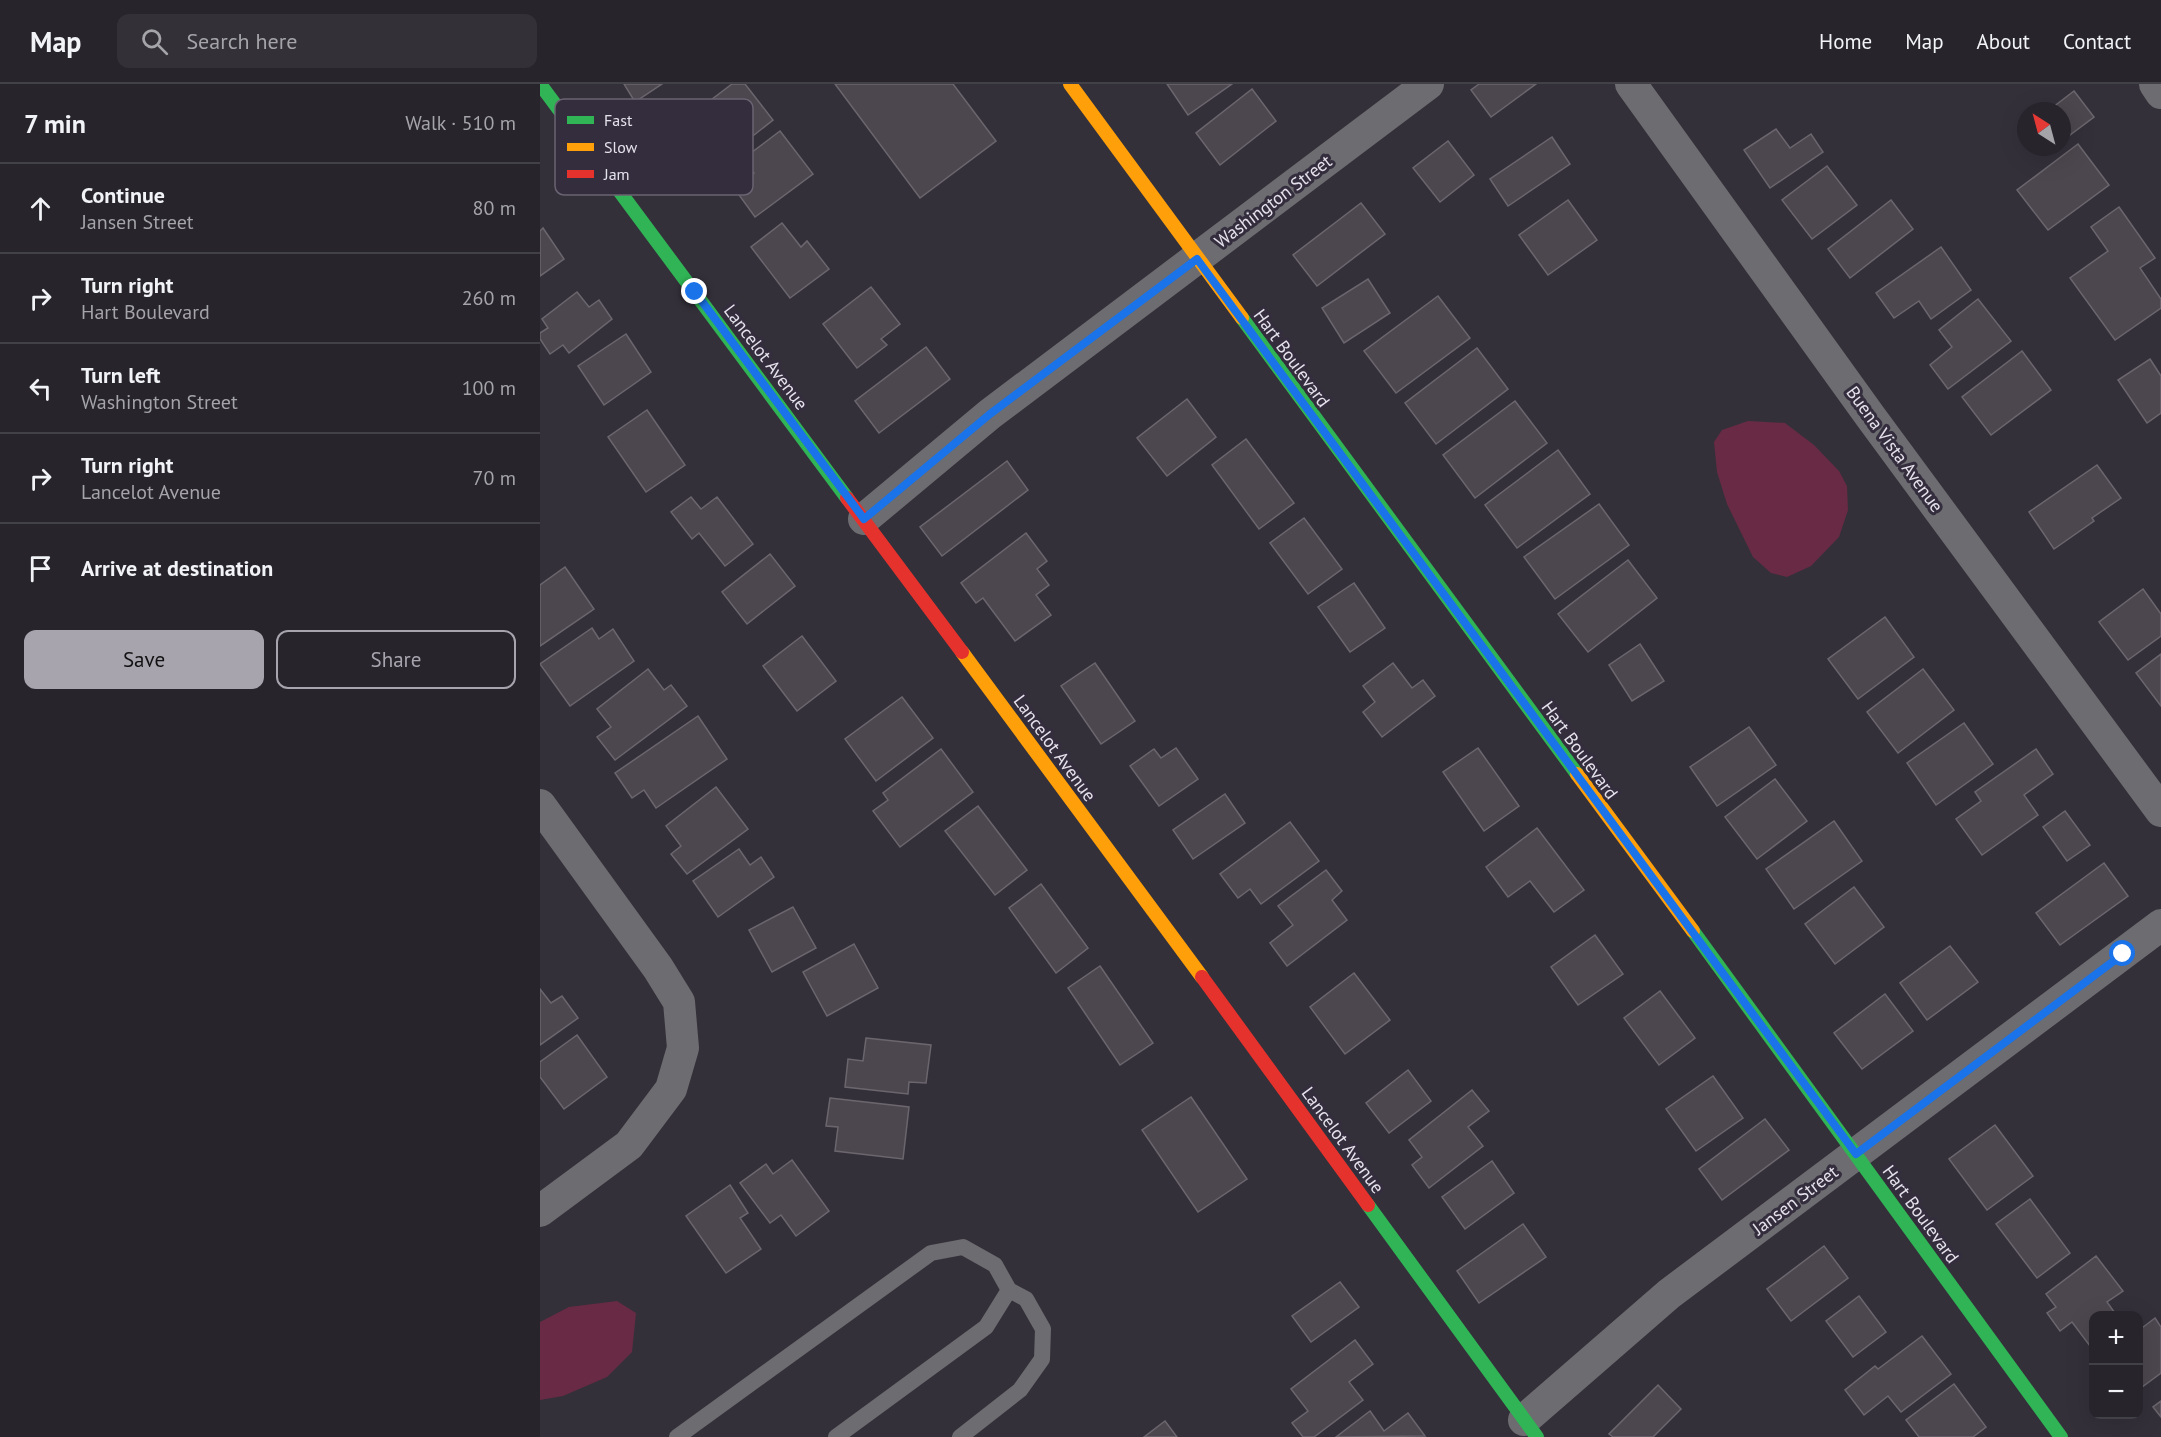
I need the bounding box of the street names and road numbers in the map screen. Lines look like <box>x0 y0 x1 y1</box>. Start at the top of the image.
street label: Washington Street <box>1210 149 1336 253</box>
street label: Lancelot Avenue <box>719 300 813 414</box>
street label: Hart Boulevard <box>1249 304 1335 412</box>
street label: Buena Vista Avenue <box>1841 381 1949 517</box>
street label: Lancelot Avenue <box>1009 690 1101 806</box>
street label: Hart Boulevard <box>1537 696 1623 804</box>
street label: Lancelot Avenue <box>1297 1082 1389 1198</box>
street label: Jansen Street <box>1747 1160 1842 1240</box>
street label: Hart Boulevard <box>1878 1160 1964 1268</box>

